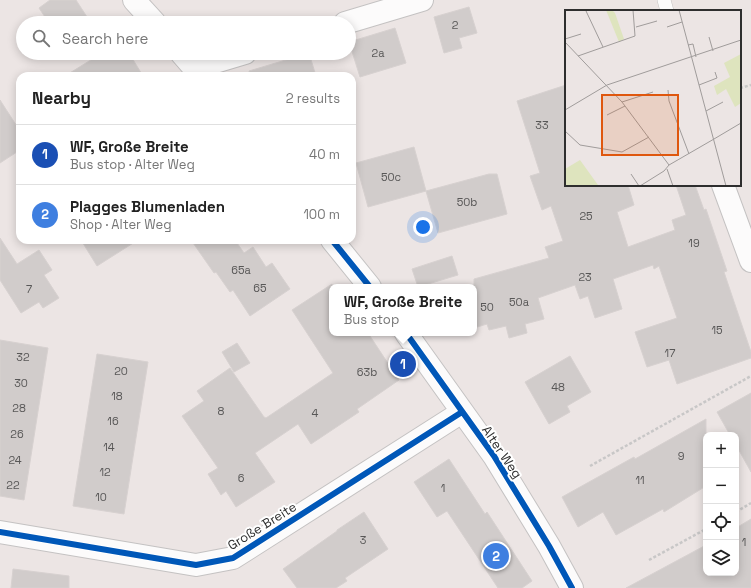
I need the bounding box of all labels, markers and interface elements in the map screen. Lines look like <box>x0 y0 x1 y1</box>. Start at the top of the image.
inset map <box>565 10 741 186</box>
search box <box>16 16 356 60</box>
house number: 2 <box>452 18 459 32</box>
icon: search <box>30 27 52 49</box>
text: Search here <box>62 29 148 48</box>
house number: 2a <box>372 46 385 60</box>
text: Nearby <box>32 87 91 109</box>
text: 2 results <box>286 90 340 107</box>
house number: 33 <box>535 118 549 132</box>
text: WF, Große Breite <box>70 137 189 156</box>
text: 1 <box>42 146 48 163</box>
text: 40 m <box>309 146 340 163</box>
text: Bus stop · Alter Weg <box>70 156 195 173</box>
house number: 50c <box>381 170 401 184</box>
house number: 50b <box>457 195 477 209</box>
text: Plagges Blumenladen <box>70 197 225 216</box>
text: 2 <box>41 206 49 223</box>
text: 100 m <box>303 206 340 223</box>
house number: 25 <box>579 209 593 223</box>
text: Shop · Alter Weg <box>70 216 171 233</box>
your location <box>413 217 433 237</box>
house number: 19 <box>688 236 700 250</box>
house number: 65a <box>231 263 251 277</box>
house number: 23 <box>578 270 592 284</box>
house number: 65 <box>253 281 267 295</box>
house number: 7 <box>26 282 32 296</box>
popup <box>329 284 477 336</box>
text: WF, Große Breite <box>344 292 462 311</box>
house number: 50a <box>509 295 530 309</box>
house number: 50 <box>480 300 494 314</box>
text: Bus stop <box>344 311 399 328</box>
house number: 15 <box>711 323 723 337</box>
house number: 17 <box>665 346 675 360</box>
pin: 1 <box>390 349 416 379</box>
house number: 32 <box>16 350 30 364</box>
house number: 20 <box>114 364 128 378</box>
house number: 63b <box>357 365 377 379</box>
house number: 30 <box>14 376 28 390</box>
house number: 48 <box>551 380 565 394</box>
house number: 18 <box>111 389 123 403</box>
house number: 28 <box>12 401 26 415</box>
house number: 8 <box>218 404 225 418</box>
house number: 4 <box>312 406 319 420</box>
house number: 16 <box>107 414 119 428</box>
street label: Alter Weg <box>478 422 526 482</box>
house number: 26 <box>10 427 24 441</box>
map controls <box>703 432 739 576</box>
button: + <box>703 432 739 468</box>
house number: 14 <box>103 440 115 454</box>
house number: 9 <box>678 449 685 463</box>
house number: 24 <box>8 453 22 467</box>
house number: 12 <box>99 465 111 479</box>
button: − <box>703 468 739 504</box>
house number: 6 <box>238 471 245 485</box>
house number: 11 <box>635 473 645 487</box>
house number: 22 <box>6 478 20 492</box>
house number: 1 <box>441 481 445 495</box>
house number: 10 <box>95 490 107 504</box>
street label: Große Breite <box>224 498 300 554</box>
button: locate <box>703 504 739 540</box>
house number: 3 <box>360 533 367 547</box>
house number: 1 <box>742 535 746 549</box>
button: layers <box>703 540 739 576</box>
pin: 2 <box>483 541 509 571</box>

